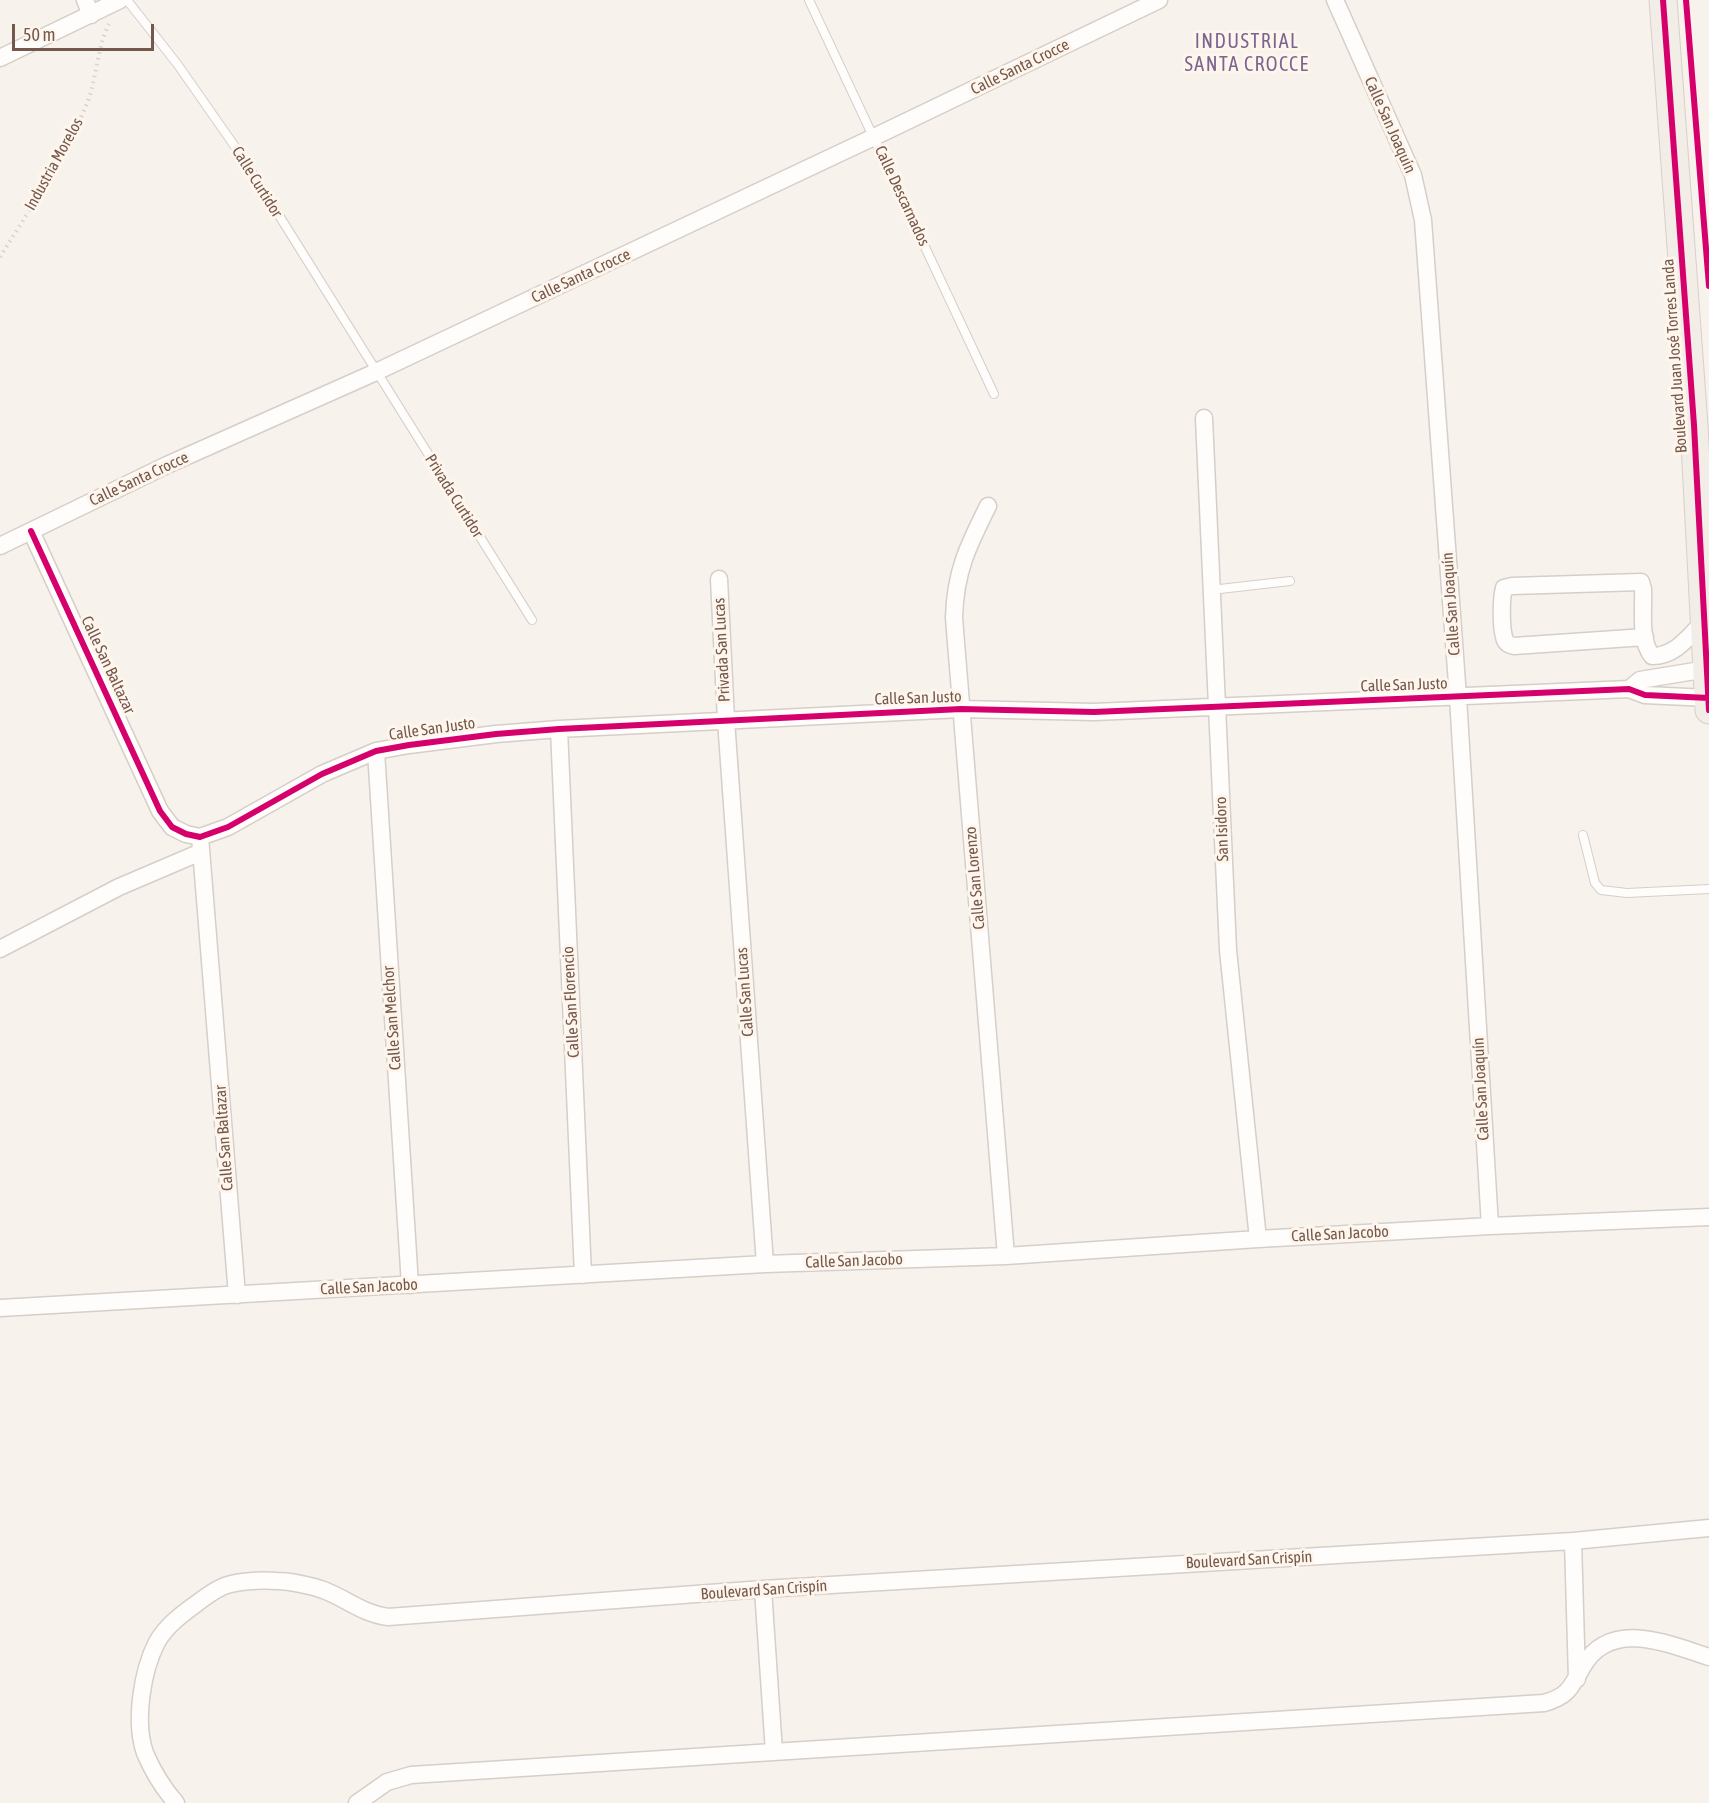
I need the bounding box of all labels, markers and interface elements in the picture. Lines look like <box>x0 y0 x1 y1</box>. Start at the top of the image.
scale bar <box>15 12 158 50</box>
text: 50 m <box>23 24 55 45</box>
district label: INDUSTRIAL SANTA CROCCE <box>1184 30 1310 77</box>
street label: Calle Santa Crocce <box>968 35 1072 99</box>
street label: Calle San Joaquín <box>1360 74 1420 176</box>
street label: Industria Morelos <box>21 114 87 214</box>
street label: Calle Curtidor <box>228 143 286 221</box>
street label: Calle Descarnados <box>870 143 934 249</box>
street label: Calle Santa Crocce <box>528 245 634 307</box>
street label: Boulevard Juan José Torres Landa <box>1659 258 1691 454</box>
street label: Calle Santa Crocce <box>86 448 192 510</box>
street label: Privada Curtidor <box>421 451 487 541</box>
street label: Calle San Joaquín <box>1438 552 1464 656</box>
street label: Privada San Lucas <box>710 597 734 703</box>
street label: Calle San Baltazar <box>77 613 139 717</box>
street label: Calle San Justo <box>1360 674 1448 696</box>
street label: Calle San Justo <box>874 687 962 709</box>
street label: Calle San Justo <box>388 713 476 745</box>
street label: San Isidoro <box>1211 796 1233 862</box>
street label: Calle San Lorenzo <box>961 826 989 930</box>
street label: Calle San Florencio <box>558 946 584 1058</box>
street label: Calle San Lucas <box>732 947 758 1037</box>
street label: Calle San Melchor <box>379 965 405 1071</box>
street label: Calle San Joaquín <box>1469 1037 1493 1141</box>
street label: Calle San Baltazar <box>211 1085 237 1191</box>
street label: Calle San Jacobo <box>1291 1222 1389 1246</box>
street label: Calle San Jacobo <box>805 1250 903 1272</box>
street label: Calle San Jacobo <box>320 1275 418 1299</box>
street label: Boulevard San Crispín <box>1185 1547 1313 1573</box>
street label: Boulevard San Crispín <box>700 1576 828 1604</box>

